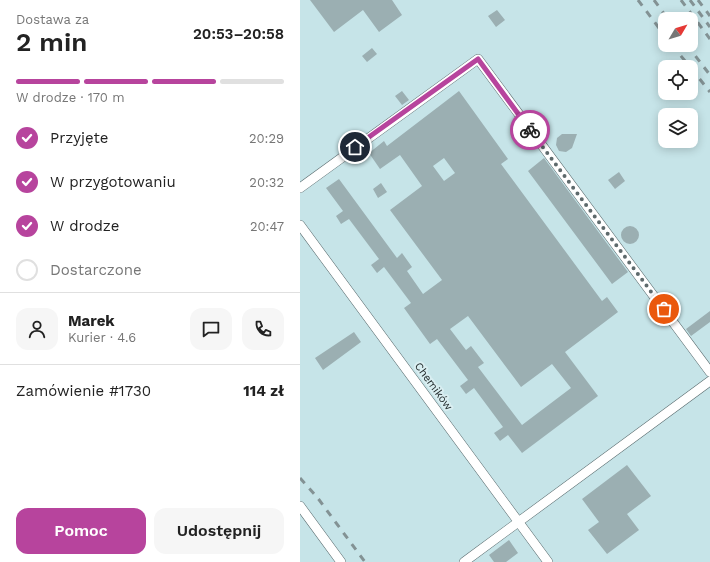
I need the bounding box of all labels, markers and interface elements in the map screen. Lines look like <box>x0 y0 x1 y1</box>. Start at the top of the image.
text: Dostawa za <box>16 12 89 27</box>
north arrow <box>658 12 698 52</box>
map controls <box>658 12 698 148</box>
text: 20:53–20:58 <box>193 25 284 43</box>
text: 2 min <box>16 27 87 57</box>
button: locate <box>658 60 698 100</box>
text: W drodze · 170 m <box>16 90 125 105</box>
button: layers <box>658 108 698 148</box>
courier <box>510 110 550 150</box>
icon: bike <box>519 119 541 141</box>
icon: check <box>16 127 38 149</box>
text: Przyjęte <box>50 129 108 147</box>
pin <box>338 130 372 164</box>
text: 20:29 <box>249 131 284 146</box>
icon: home <box>344 136 366 158</box>
icon: check <box>16 171 38 193</box>
text: W przygotowaniu <box>50 173 176 191</box>
text: 20:32 <box>249 175 284 190</box>
icon: check <box>16 215 38 237</box>
text: W drodze <box>50 217 119 235</box>
text: 20:47 <box>250 219 284 234</box>
text: Dostarczone <box>50 261 142 279</box>
pin <box>647 292 681 326</box>
icon: bag <box>653 298 675 320</box>
button: person <box>16 308 58 350</box>
button: chat <box>190 308 232 350</box>
button: phone <box>242 308 284 350</box>
text: Marek <box>68 312 115 330</box>
text: Kurier · 4.6 <box>68 330 136 345</box>
street label: Chemików <box>412 360 455 413</box>
text: Zamówienie #1730 <box>16 382 151 400</box>
text: 114 zł <box>243 382 284 400</box>
button: Pomoc <box>16 508 146 554</box>
button: Udostępnij <box>154 508 284 554</box>

